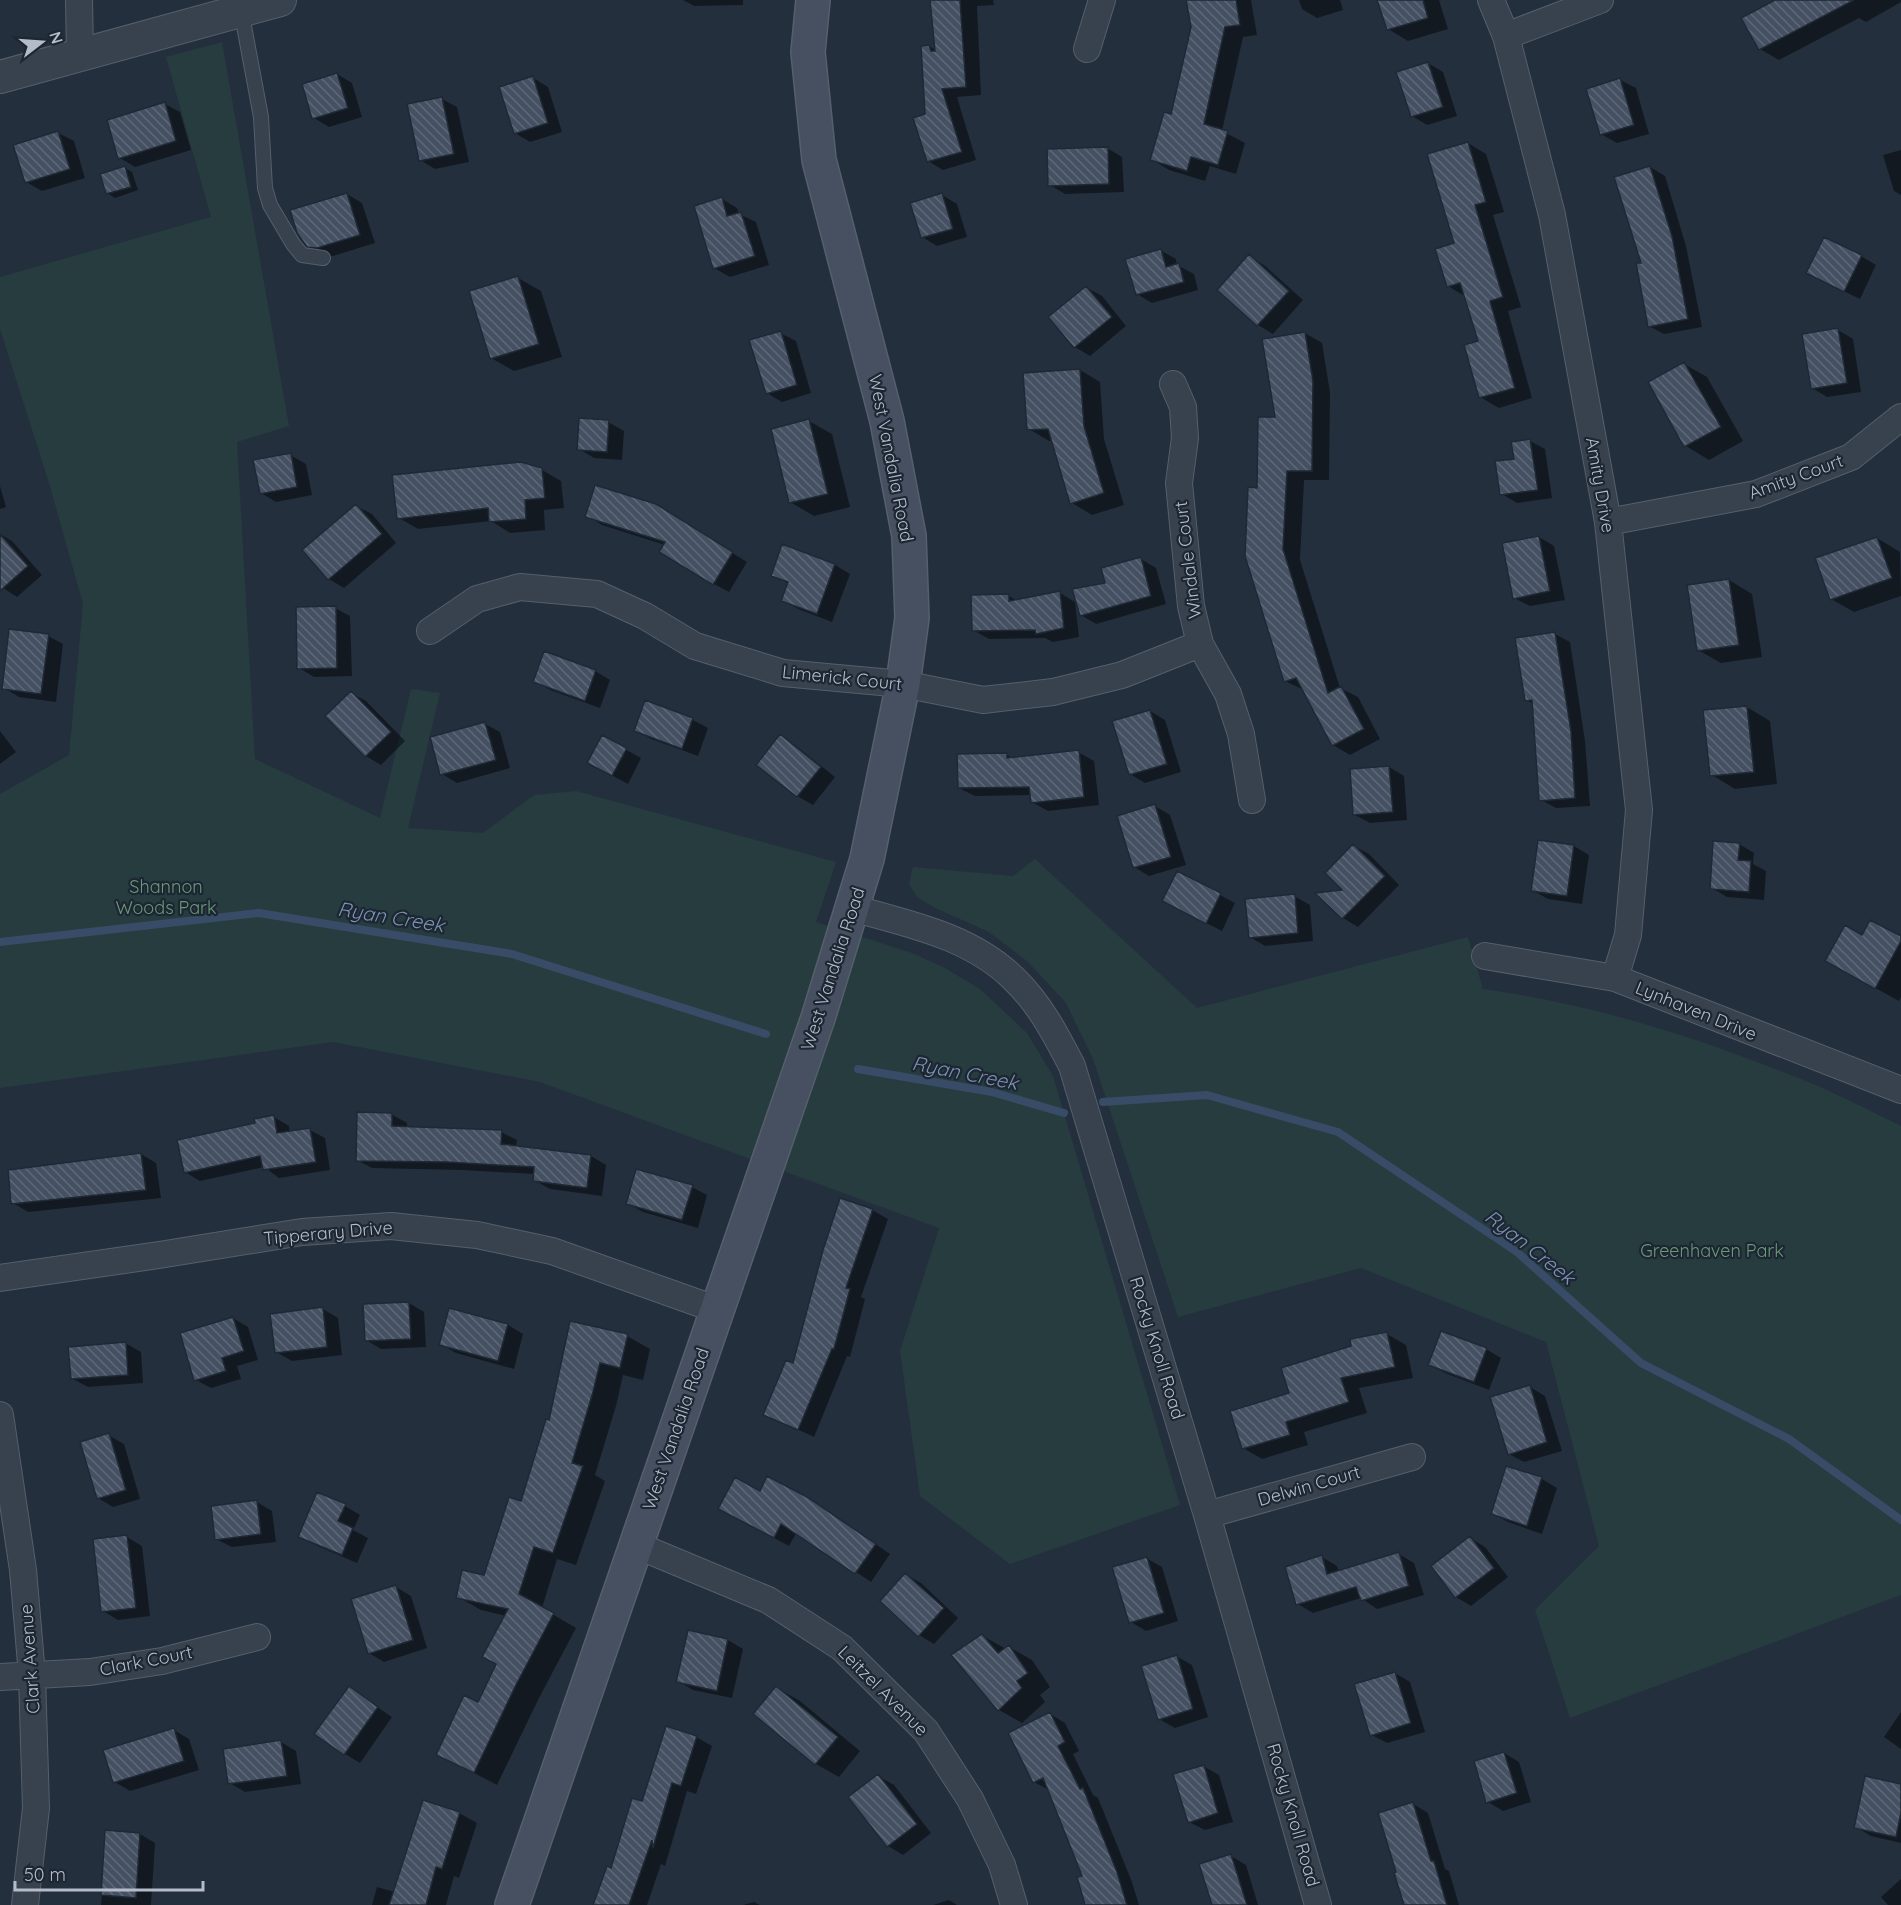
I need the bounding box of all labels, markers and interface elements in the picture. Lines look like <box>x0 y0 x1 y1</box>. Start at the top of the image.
north arrow <box>12 12 72 72</box>
text: N <box>45 29 68 46</box>
street label: West Vandalia Road <box>864 372 919 544</box>
street label: Amity Drive <box>1581 435 1620 534</box>
street label: Amity Court <box>1745 449 1846 504</box>
street label: Windale Court <box>1169 500 1206 620</box>
street label: Limerick Court <box>781 660 903 695</box>
park label: Shannon Woods Park <box>115 875 217 919</box>
street label: West Vandalia Road <box>795 884 870 1053</box>
water label: Ryan Creek <box>336 896 448 938</box>
street label: Lynhaven Drive <box>1632 976 1760 1045</box>
water label: Ryan Creek <box>910 1050 1023 1095</box>
water label: Ryan Creek <box>1480 1204 1582 1291</box>
street label: Tipperary Drive <box>262 1215 394 1250</box>
park label: Greenhaven Park <box>1640 1239 1784 1262</box>
street label: Rocky Knoll Road <box>1125 1274 1190 1422</box>
street label: West Vandalia Road <box>637 1345 714 1513</box>
street label: Delwin Court <box>1255 1460 1363 1511</box>
street label: Clark Avenue <box>14 1603 45 1715</box>
street label: Clark Court <box>97 1640 194 1681</box>
street label: Leitzel Avenue <box>833 1640 934 1741</box>
street label: Rocky Knoll Road <box>1262 1741 1325 1889</box>
scale bar <box>15 1854 202 1892</box>
text: 50 m <box>24 1863 66 1886</box>

